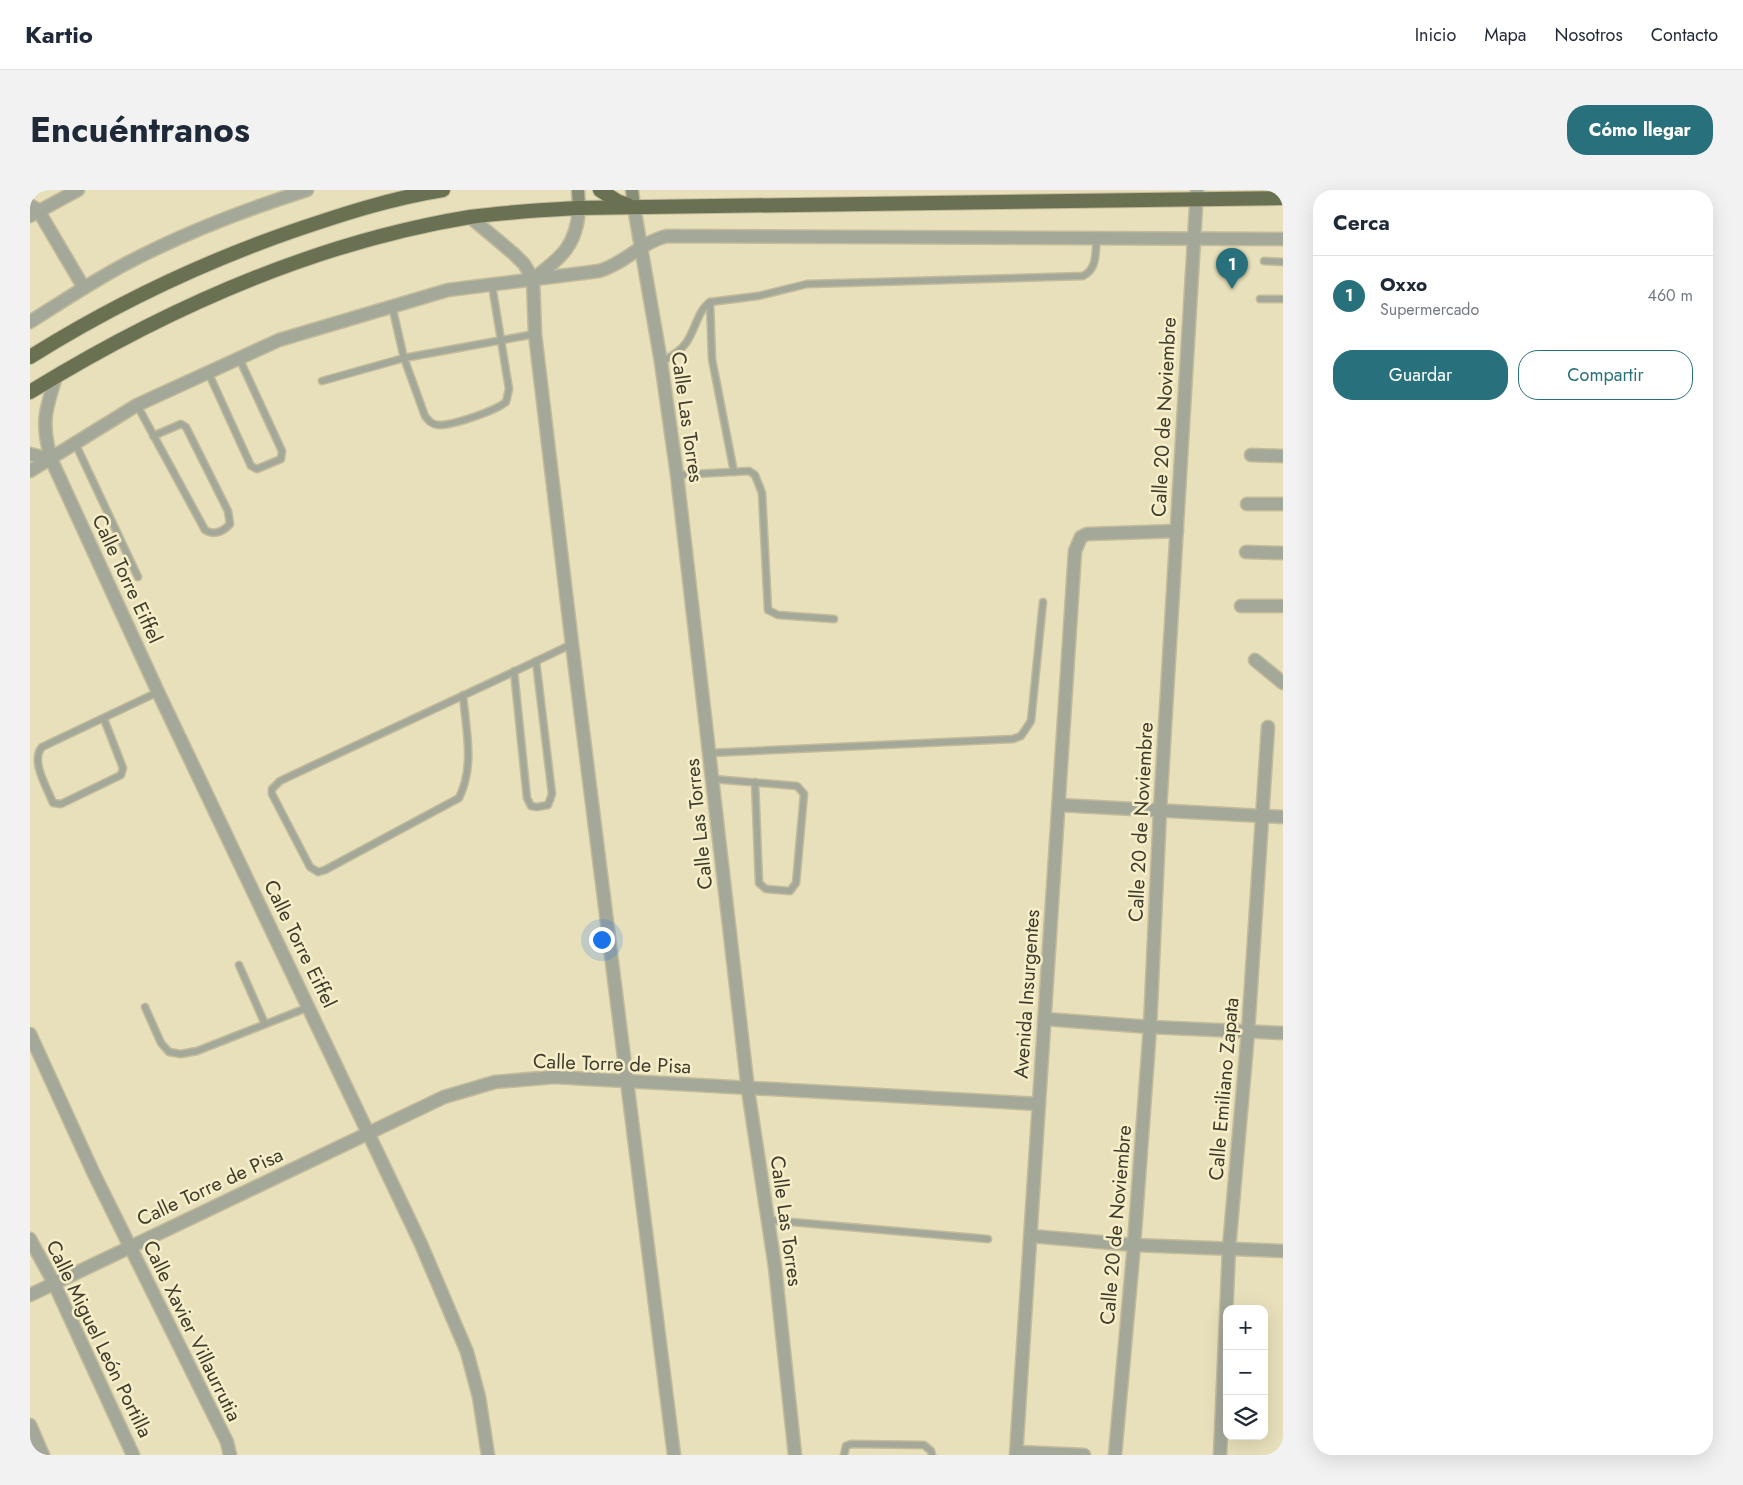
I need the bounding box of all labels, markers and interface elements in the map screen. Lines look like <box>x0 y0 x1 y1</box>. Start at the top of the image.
text: Kartio <box>25 17 93 52</box>
text: Inicio <box>1415 22 1456 48</box>
text: Mapa <box>1484 22 1526 48</box>
text: Nosotros <box>1554 22 1623 48</box>
text: Contacto <box>1651 22 1718 48</box>
text: Encuéntranos <box>30 105 250 155</box>
button: Cómo llegar <box>1567 105 1713 155</box>
text: Cerca <box>1333 208 1390 238</box>
pin: 1 <box>1216 248 1248 289</box>
text: Oxxo <box>1380 271 1427 298</box>
text: 1 <box>1345 284 1353 307</box>
text: 460 m <box>1648 284 1693 307</box>
text: Supermercado <box>1380 298 1479 321</box>
street label: Calle 20 de Noviembre <box>1144 316 1184 518</box>
street label: Calle Las Torres <box>663 350 711 484</box>
button: Guardar <box>1333 350 1508 400</box>
button: Compartir <box>1518 350 1693 400</box>
street label: Calle Torre Eiffel <box>84 510 170 648</box>
street label: Calle 20 de Noviembre <box>1121 721 1161 923</box>
street label: Calle Las Torres <box>678 757 720 891</box>
street label: Calle Torre Eiffel <box>256 875 344 1013</box>
street label: Avenida Insurgentes <box>1007 908 1047 1080</box>
your location <box>589 927 615 953</box>
street label: Calle Emiliano Zapata <box>1202 996 1246 1182</box>
street label: Calle Torre de Pisa <box>532 1047 692 1081</box>
street label: Calle 20 de Noviembre <box>1093 1124 1139 1326</box>
street label: Calle Torre de Pisa <box>132 1140 288 1234</box>
street label: Calle Las Torres <box>762 1154 810 1288</box>
street label: Calle Miguel León Portilla <box>38 1235 160 1443</box>
street label: Calle Xavier Villaurrutia <box>136 1236 248 1426</box>
map controls <box>1223 1305 1268 1440</box>
button: + <box>1223 1305 1268 1350</box>
button: − <box>1223 1350 1268 1395</box>
button: layers <box>1223 1395 1268 1440</box>

